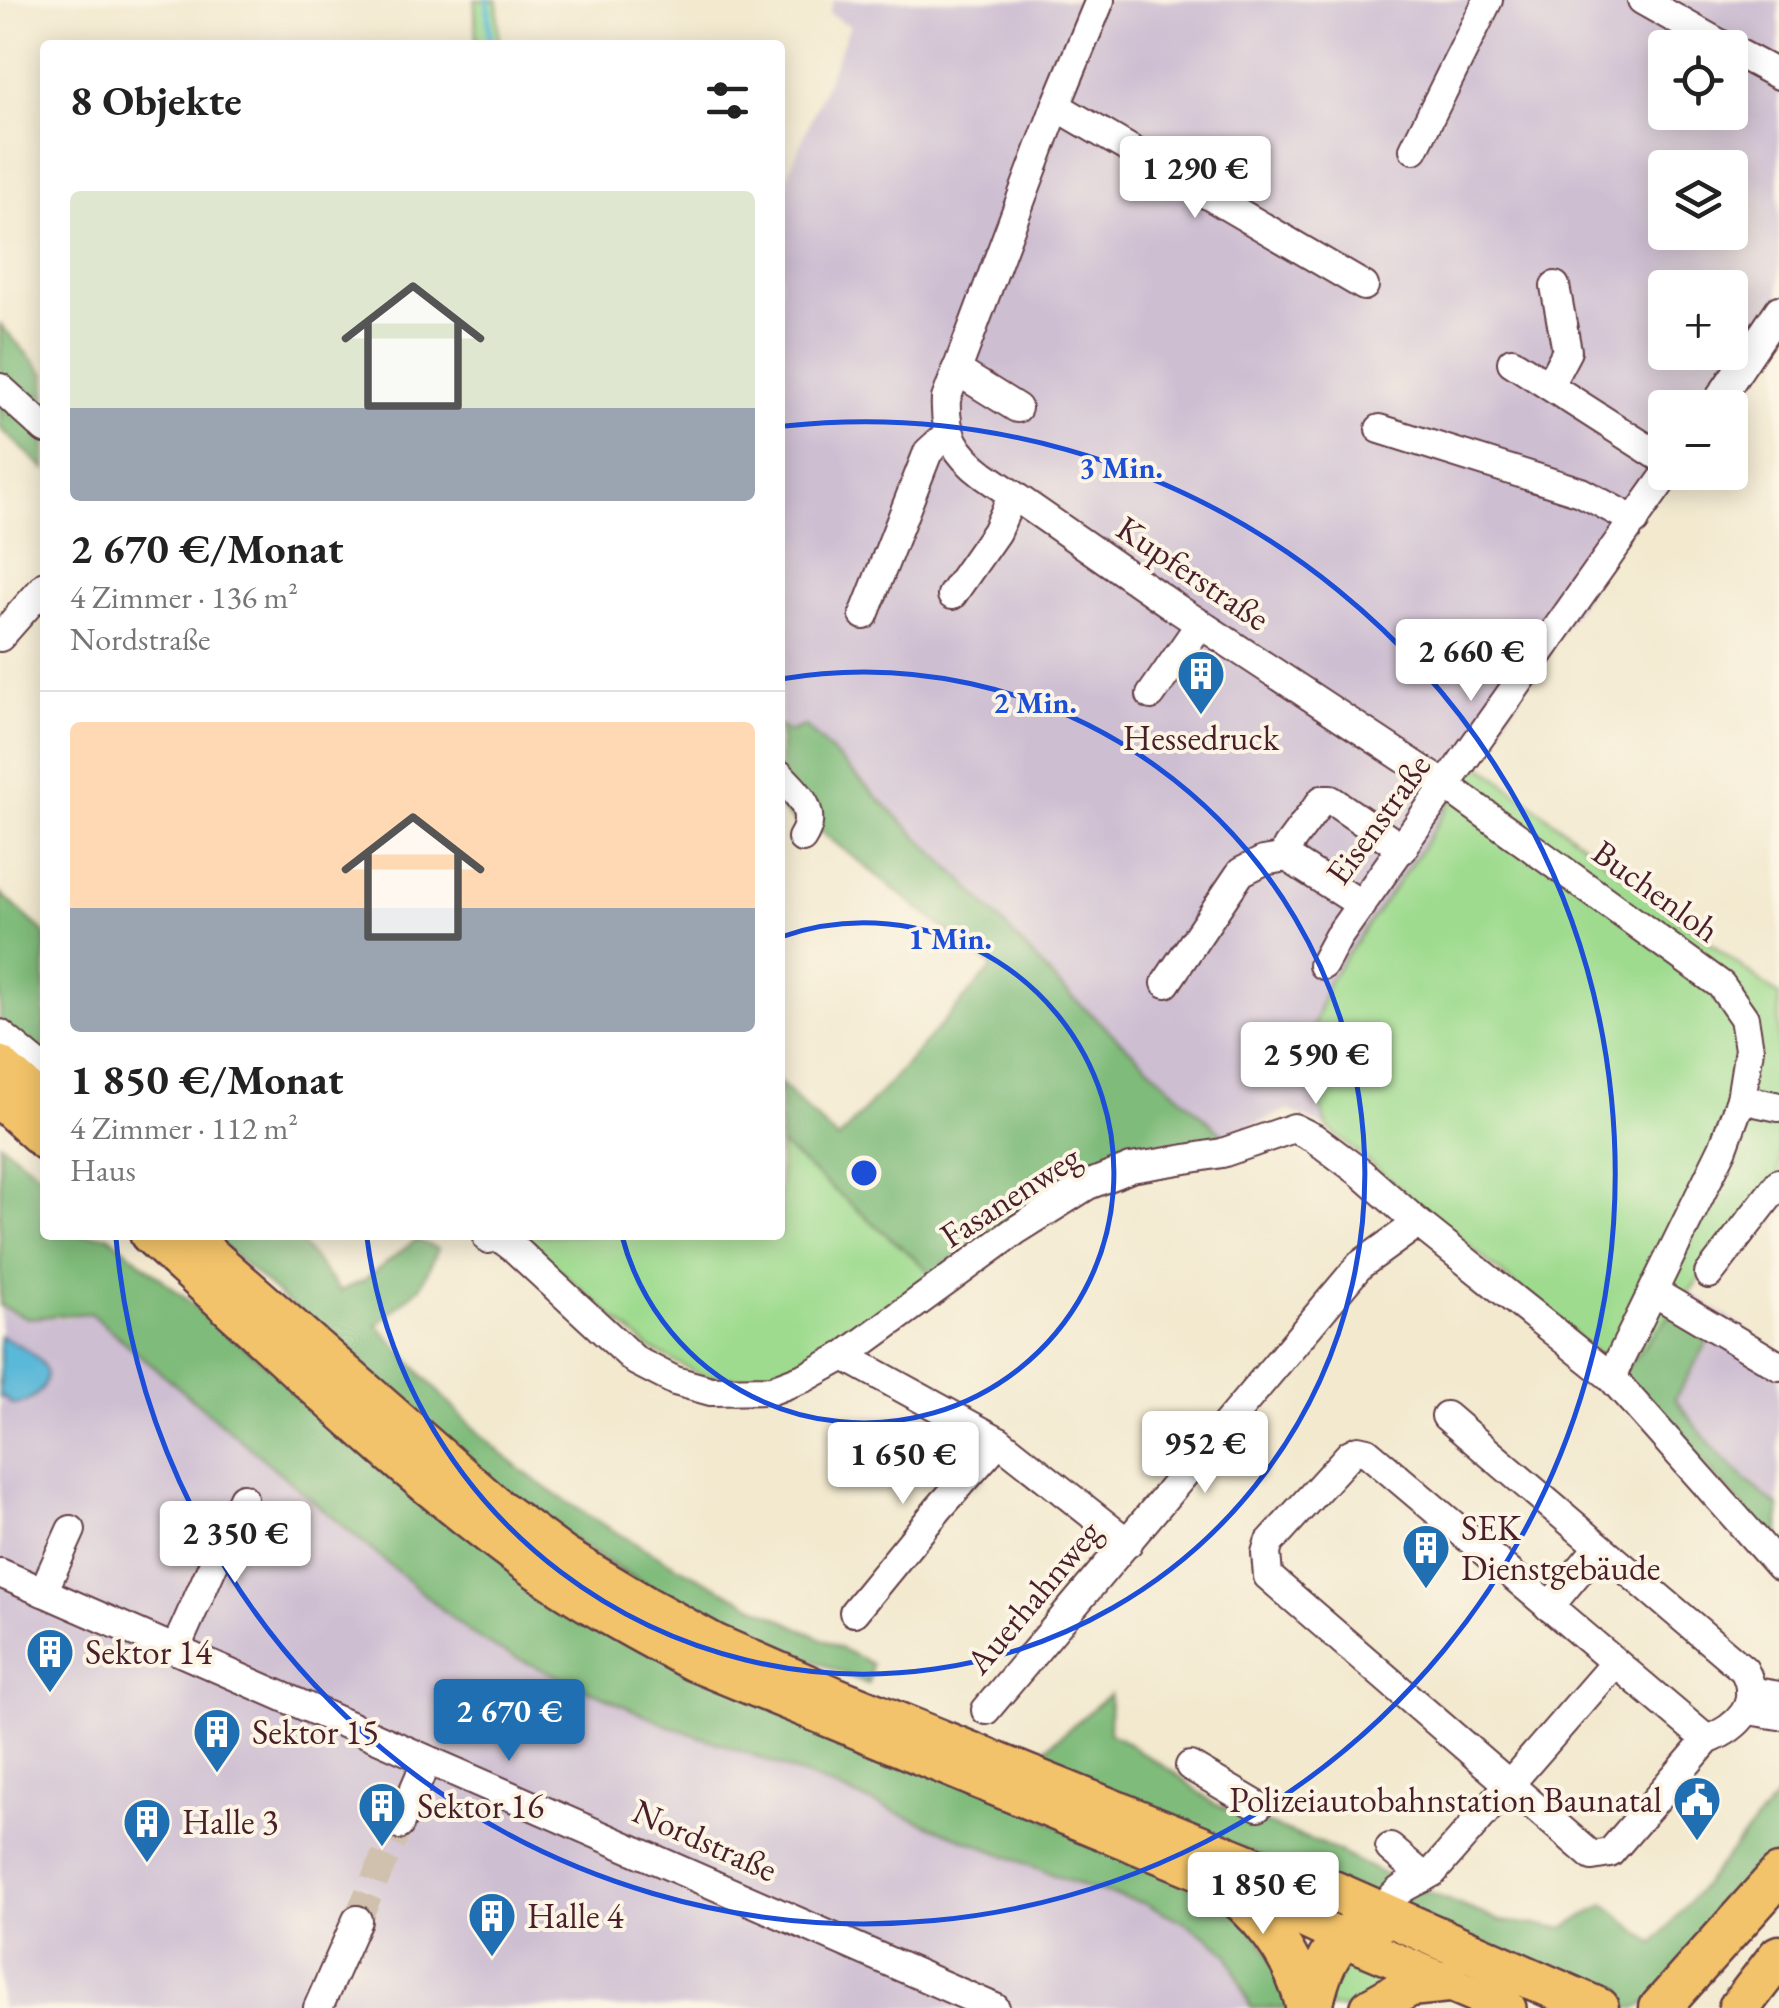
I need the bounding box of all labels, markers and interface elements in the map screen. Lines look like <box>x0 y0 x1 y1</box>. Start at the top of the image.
map controls <box>1648 30 1748 490</box>
button: locate <box>1648 30 1748 130</box>
text: 8 Objekte <box>70 73 242 128</box>
icon: filters <box>700 73 755 128</box>
pin: 1 290 € <box>1103 136 1287 221</box>
text: 1 290 € <box>1142 147 1248 189</box>
button: layers <box>1648 150 1748 250</box>
icon: home <box>323 256 503 436</box>
button: + <box>1648 270 1748 370</box>
button: − <box>1648 390 1748 490</box>
text: 3 Min. <box>1079 448 1163 487</box>
street label: Kupferstraße <box>1108 505 1279 640</box>
text: 2 670 €/Monat <box>70 521 344 576</box>
text: 4 Zimmer · 136 m² <box>70 576 298 618</box>
text: Nordstraße <box>70 618 211 660</box>
pin: 2 660 € <box>1379 619 1563 704</box>
text: 2 660 € <box>1418 630 1524 672</box>
building icon: Hessedruck <box>1175 648 1227 716</box>
text: 2 Min. <box>993 683 1077 722</box>
place label: Hessedruck <box>1123 715 1280 760</box>
street label: Eisenstraße <box>1315 744 1440 893</box>
icon: home <box>323 787 503 967</box>
street label: Buchenloh <box>1584 829 1729 952</box>
text: 1 Min. <box>908 919 992 958</box>
pin: 2 590 € <box>1224 1022 1408 1107</box>
text: 2 590 € <box>1263 1033 1369 1075</box>
text: 1 850 €/Monat <box>70 1052 344 1107</box>
text: 4 Zimmer · 112 m² <box>70 1107 298 1149</box>
street label: Fasanenweg <box>931 1133 1089 1257</box>
text: Haus <box>70 1149 136 1191</box>
centre of rings <box>846 1155 882 1191</box>
pin: 952 € <box>1135 1411 1275 1496</box>
pin: 1 650 € <box>811 1422 995 1507</box>
text: 952 € <box>1164 1422 1246 1464</box>
text: 1 650 € <box>850 1433 956 1475</box>
pin: 2 350 € <box>143 1501 327 1586</box>
place label: SEK Dienstgebäude <box>1461 1505 1660 1590</box>
street label: Auerhahnweg <box>954 1510 1111 1684</box>
text: 2 350 € <box>182 1512 288 1554</box>
building icon: SEK Dienstgebäude <box>1400 1522 1452 1590</box>
building icon: Sektor 14 <box>24 1626 76 1694</box>
place label: Sektor 14 <box>85 1629 212 1674</box>
pin: 2 670 € <box>417 1679 601 1764</box>
text: 2 670 € <box>456 1690 562 1732</box>
building icon: Sektor 15 <box>191 1706 243 1774</box>
place label: Sektor 15 <box>252 1709 379 1754</box>
public building icon: Polizeiautobahnstation Baunatal <box>1671 1774 1723 1842</box>
place label: Polizeiautobahnstation Baunatal <box>1229 1777 1662 1822</box>
building icon: Sektor 16 <box>356 1780 408 1848</box>
place label: Sektor 16 <box>417 1783 544 1828</box>
street label: Nordstraße <box>626 1788 785 1891</box>
building icon: Halle 3 <box>121 1796 173 1864</box>
place label: Halle 3 <box>182 1799 279 1844</box>
pin: 1 850 € <box>1171 1852 1355 1937</box>
text: 1 850 € <box>1210 1863 1316 1905</box>
building icon: Halle 4 <box>466 1890 518 1958</box>
place label: Halle 4 <box>527 1893 624 1938</box>

